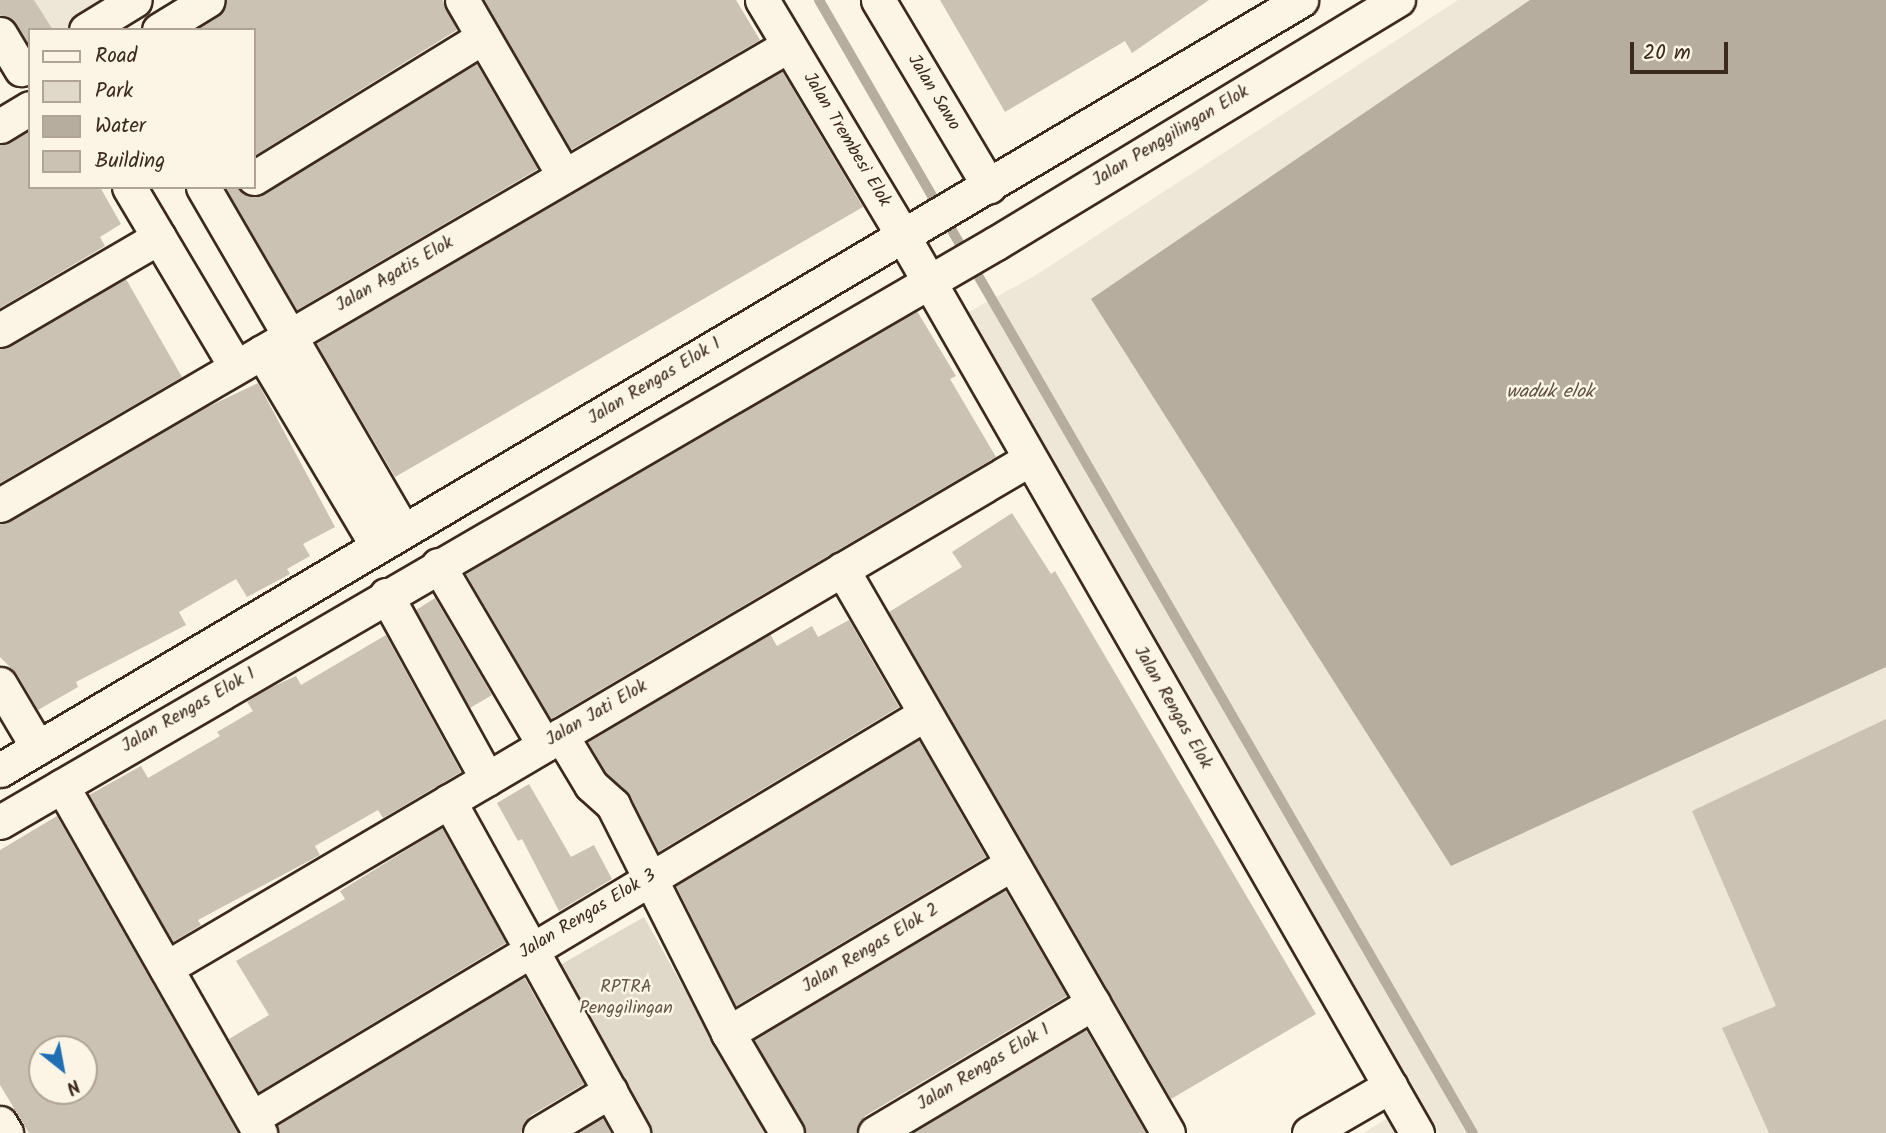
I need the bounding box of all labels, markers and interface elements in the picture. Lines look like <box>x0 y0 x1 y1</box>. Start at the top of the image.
legend <box>28 28 256 189</box>
scale bar <box>1634 28 1732 72</box>
text: 20 m <box>1643 37 1691 70</box>
text: Road <box>95 40 137 73</box>
street label: Jalan Sawo <box>902 51 964 135</box>
street label: Jalan Trembesi Elok <box>797 69 895 211</box>
text: Park <box>95 75 133 108</box>
street label: Jalan Penggilingan Elok <box>1089 82 1253 192</box>
text: Water <box>95 110 146 143</box>
text: Building <box>95 145 165 178</box>
street label: Jalan Agatis Elok <box>332 233 458 317</box>
street label: Jalan Rengas Elok 1 <box>585 334 725 430</box>
water label: waduk elok <box>1506 382 1594 404</box>
street label: Jalan Rengas Elok <box>1128 643 1216 773</box>
street label: Jalan Rengas Elok 1 <box>118 664 260 758</box>
street label: Jalan Jati Elok <box>542 676 652 752</box>
street label: Jalan Rengas Elok 3 <box>516 866 660 964</box>
street label: Jalan Rengas Elok 2 <box>799 900 943 998</box>
park label: RPTRA Penggilingan <box>579 978 673 1020</box>
street label: Jalan Rengas Elok 1 <box>914 1020 1054 1116</box>
north arrow <box>28 1035 98 1105</box>
text: N <box>60 1070 86 1102</box>

